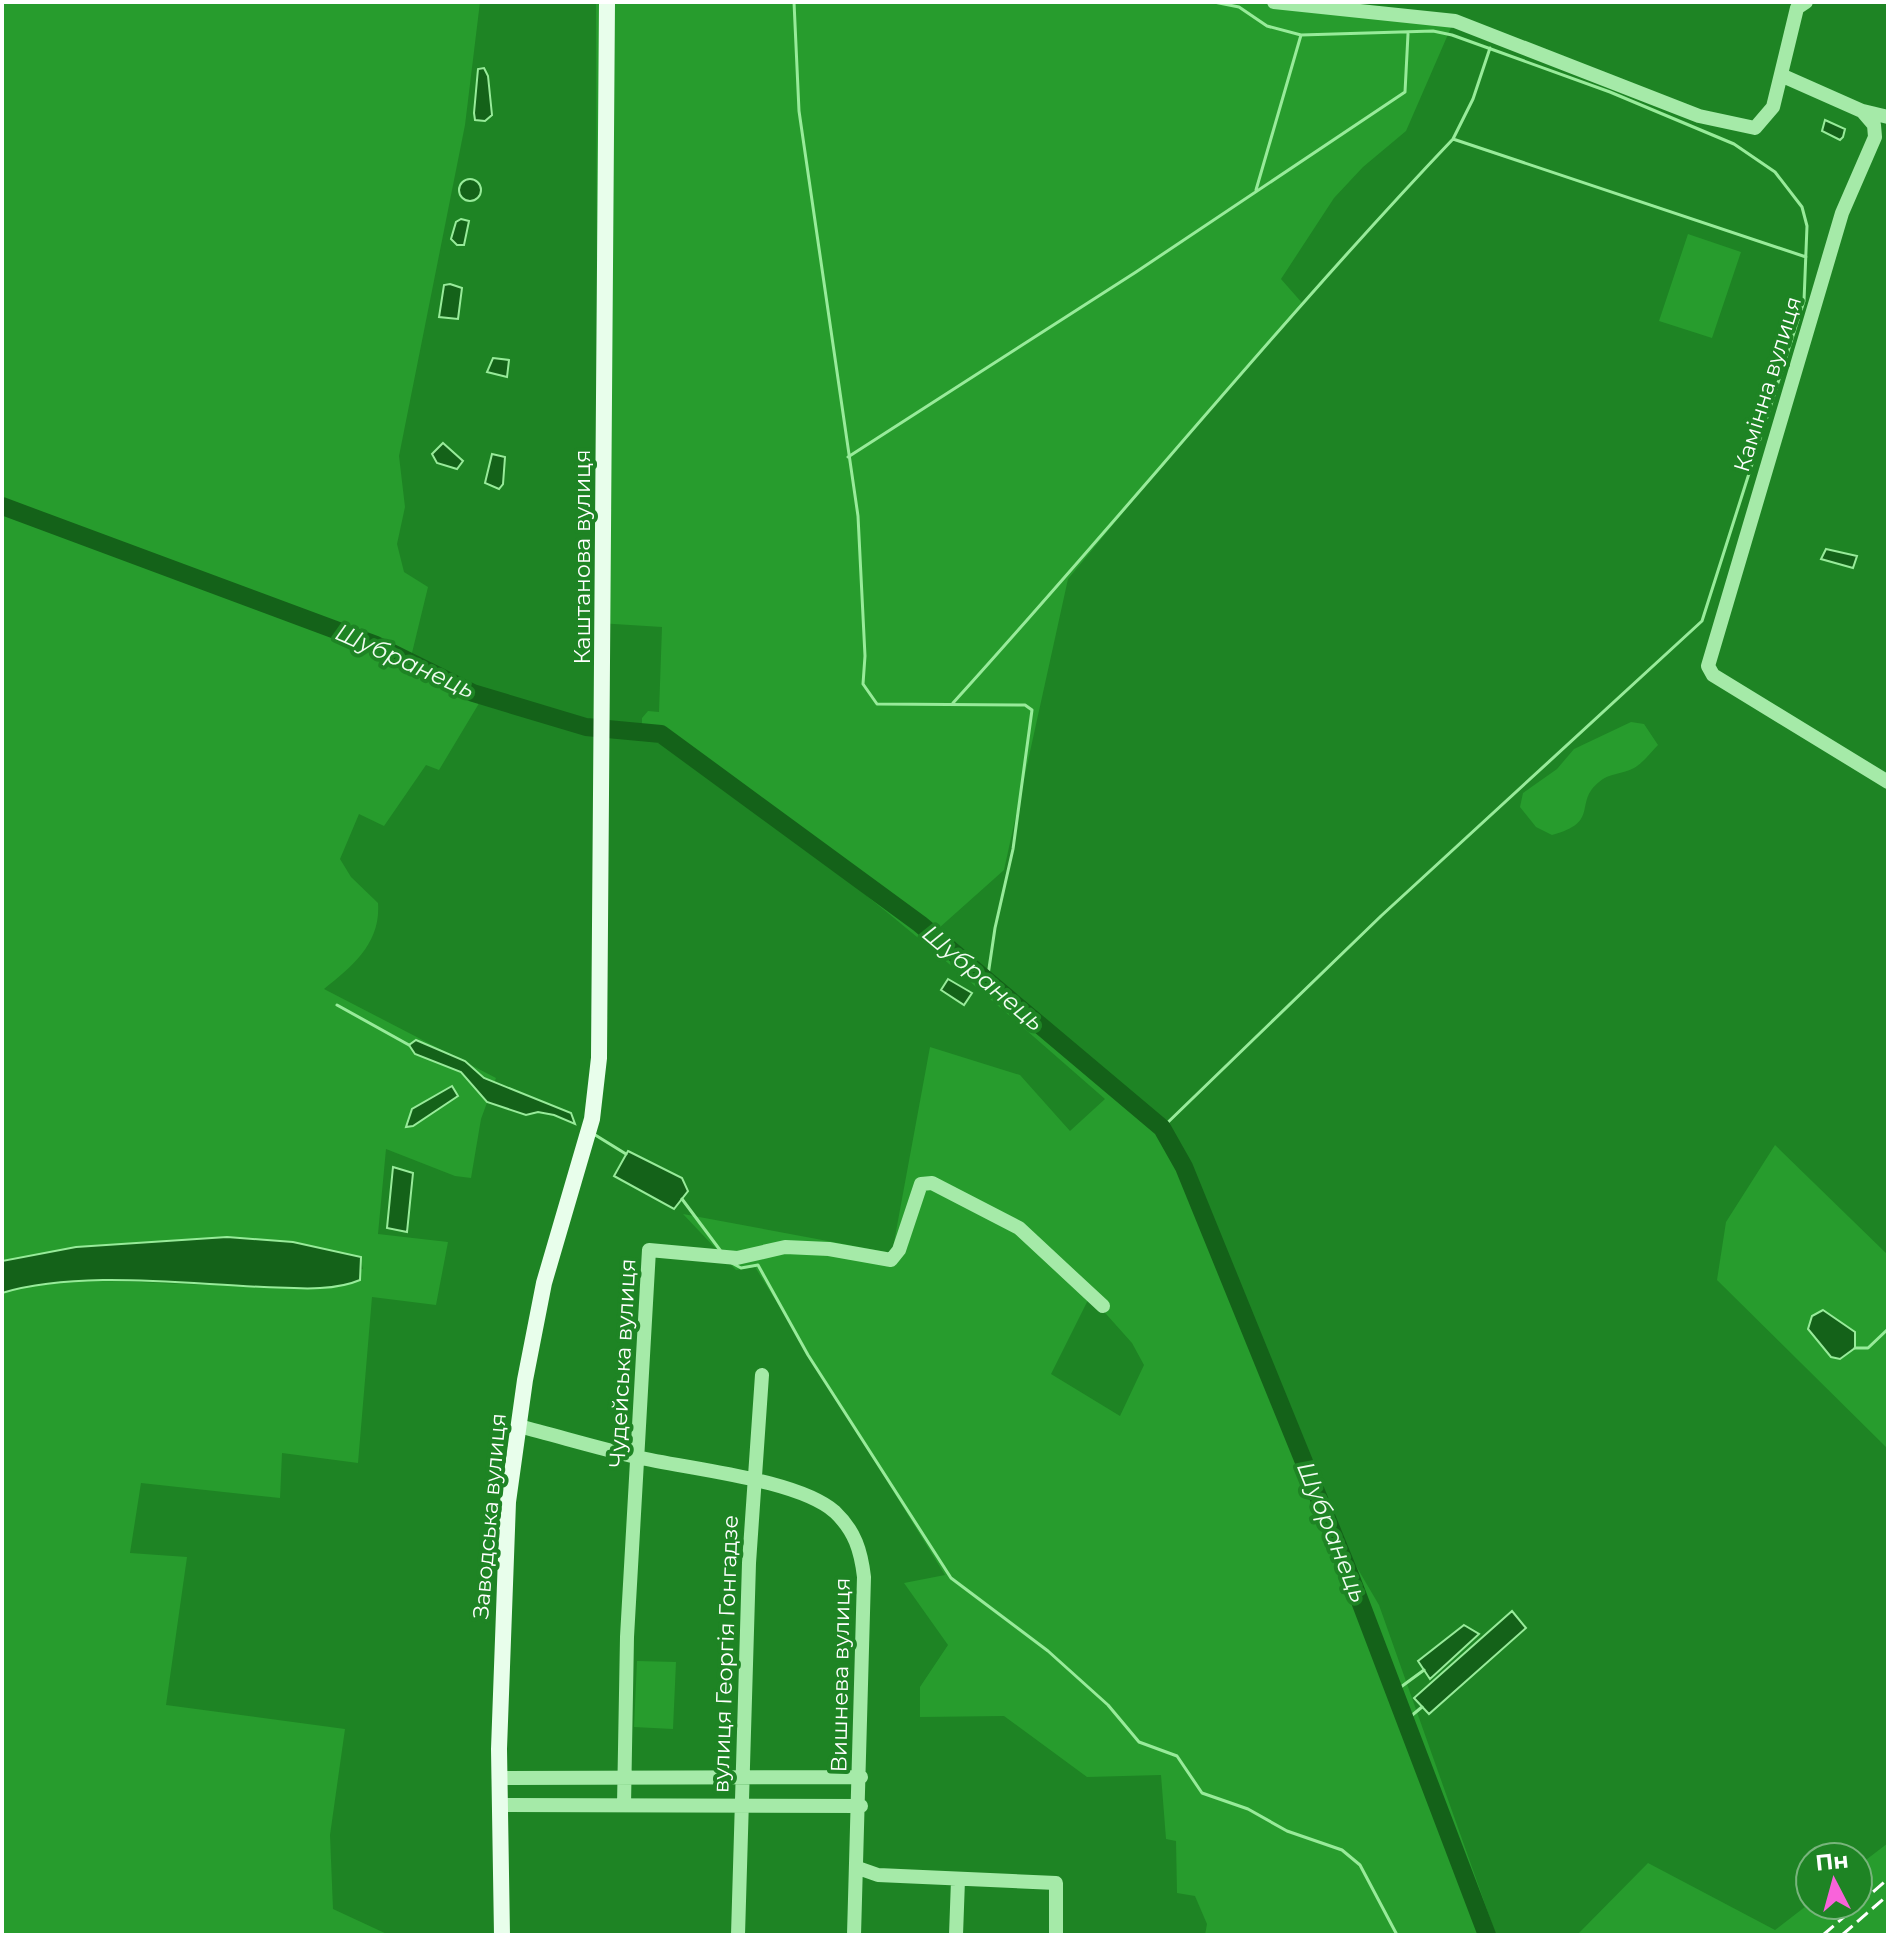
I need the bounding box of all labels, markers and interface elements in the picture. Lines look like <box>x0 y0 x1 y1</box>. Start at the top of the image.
street label: Камінна вулиця <box>1728 293 1807 475</box>
street label: Каштанова вулиця <box>569 450 596 664</box>
water label: Шубранець <box>331 617 479 704</box>
water label: Шубранець <box>917 918 1050 1037</box>
street label: Чудейська вулиця <box>604 1258 641 1468</box>
street label: Заводська вулиця <box>467 1412 512 1620</box>
water label: Шубранець <box>1291 1457 1374 1607</box>
street label: вулиця Георгія Гонгадзе <box>707 1515 744 1794</box>
street label: Вишнева вулиця <box>825 1577 856 1773</box>
north arrow <box>1794 1841 1874 1921</box>
text: Пн <box>1814 1846 1850 1877</box>

